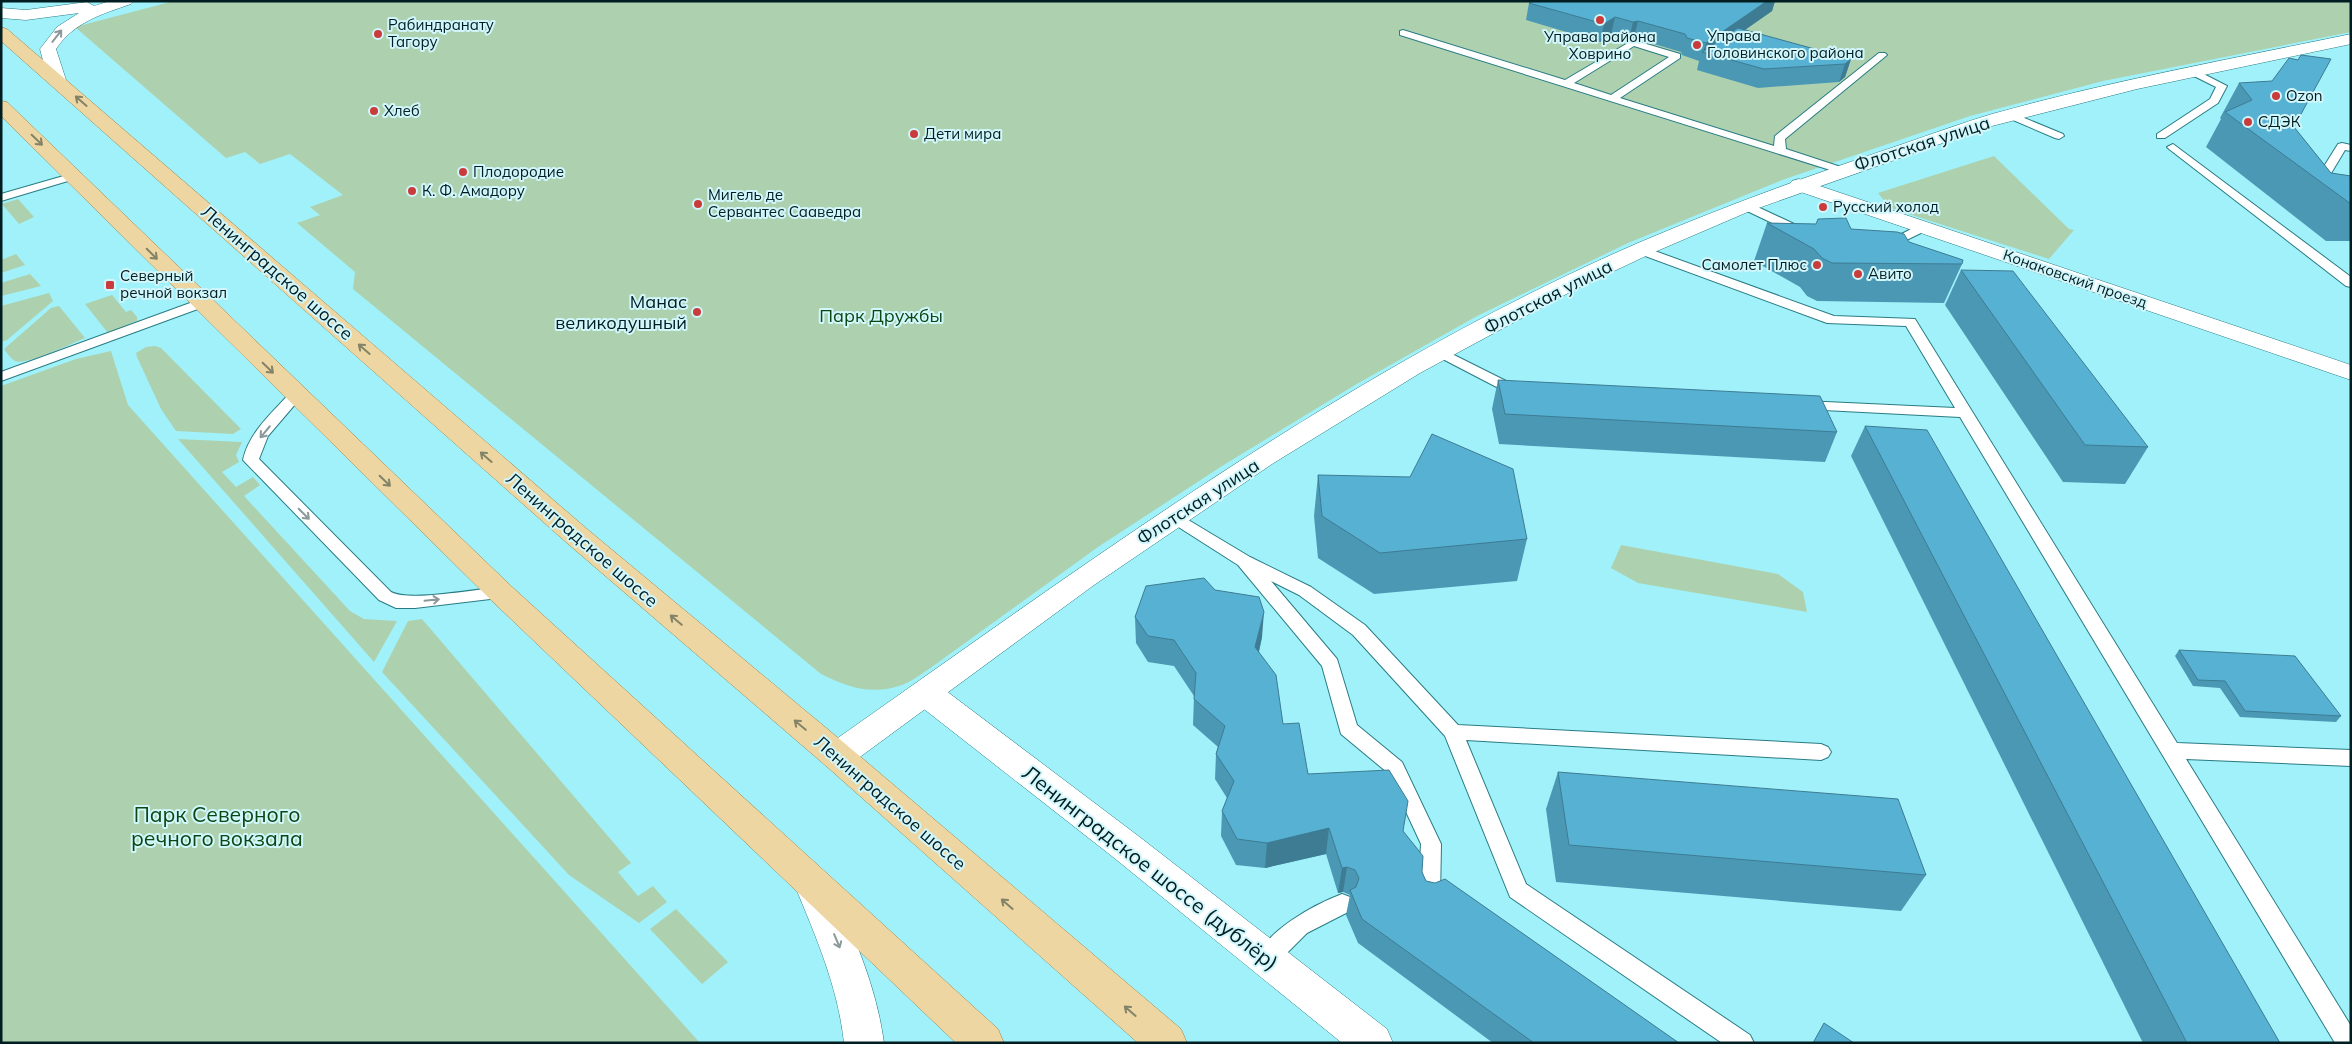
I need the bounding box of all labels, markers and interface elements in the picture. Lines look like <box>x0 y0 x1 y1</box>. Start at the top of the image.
marker: Управа района Ховрино <box>1594 14 1606 26</box>
place label: Рабиндранату Тагору <box>388 15 494 51</box>
place label: Управа Головинского района <box>1706 26 1864 62</box>
place label: Управа района Ховрино <box>1543 27 1656 63</box>
marker: Рабиндранату Тагору <box>372 28 384 40</box>
one-way arrow <box>52 29 62 43</box>
marker: Управа Головинского района <box>1691 39 1703 51</box>
place label: Ozon <box>2286 86 2323 105</box>
marker: Ozon <box>2270 90 2282 102</box>
one-way arrow <box>75 96 88 107</box>
place label: Хлеб <box>384 101 420 120</box>
marker: Хлеб <box>368 105 380 117</box>
street label: Флотская улица <box>1851 111 1993 176</box>
place label: СДЭК <box>2258 112 2301 131</box>
marker: СДЭК <box>2242 116 2254 128</box>
place label: Дети мира <box>924 124 1001 143</box>
marker: Дети мира <box>908 128 920 140</box>
one-way arrow <box>30 134 43 146</box>
place label: Плодородие <box>473 162 564 181</box>
marker: Плодородие <box>457 166 469 178</box>
place label: К. Ф. Амадору <box>422 181 525 200</box>
marker: К. Ф. Амадору <box>406 185 418 197</box>
place label: Мигель де Сервантес Сааведра <box>708 185 861 221</box>
place label: Русский холод <box>1833 197 1939 216</box>
marker: Мигель де Сервантес Сааведра <box>692 198 704 210</box>
street label: Ленинградское шоссе <box>197 200 358 345</box>
marker: Русский холод <box>1817 201 1829 213</box>
street label: Конаковский проезд <box>2001 245 2150 312</box>
one-way arrow <box>146 248 158 260</box>
street label: Флотская улица <box>1479 254 1616 339</box>
place label: Самолет Плюс <box>1702 255 1807 274</box>
marker: Самолет Плюс <box>1811 259 1823 271</box>
place label: Авито <box>1868 264 1912 283</box>
place label: Северный речной вокзал <box>120 266 227 302</box>
marker: Авито <box>1852 268 1864 280</box>
marker: Северный речной вокзал <box>104 279 116 291</box>
place label: Манас великодушный <box>555 290 687 334</box>
park label: Парк Дружбы <box>819 304 943 327</box>
marker: Манас великодушный <box>691 306 703 318</box>
one-way arrow <box>358 344 371 355</box>
one-way arrow <box>262 362 275 374</box>
one-way arrow <box>260 425 271 438</box>
one-way arrow <box>480 451 493 462</box>
street label: Флотская улица <box>1132 453 1263 550</box>
street label: Ленинградское шоссе <box>502 467 663 612</box>
one-way arrow <box>379 475 391 487</box>
one-way arrow <box>298 508 310 520</box>
one-way arrow <box>423 595 439 605</box>
one-way arrow <box>669 614 682 625</box>
one-way arrow <box>793 719 806 731</box>
street label: Ленинградское шоссе <box>810 730 971 875</box>
street label: Ленинградское шоссе (дублёр) <box>1017 759 1284 975</box>
park label: Парк Северного речного вокзала <box>131 801 303 851</box>
one-way arrow <box>1001 899 1014 910</box>
one-way arrow <box>832 933 842 948</box>
one-way arrow <box>1124 1006 1137 1017</box>

